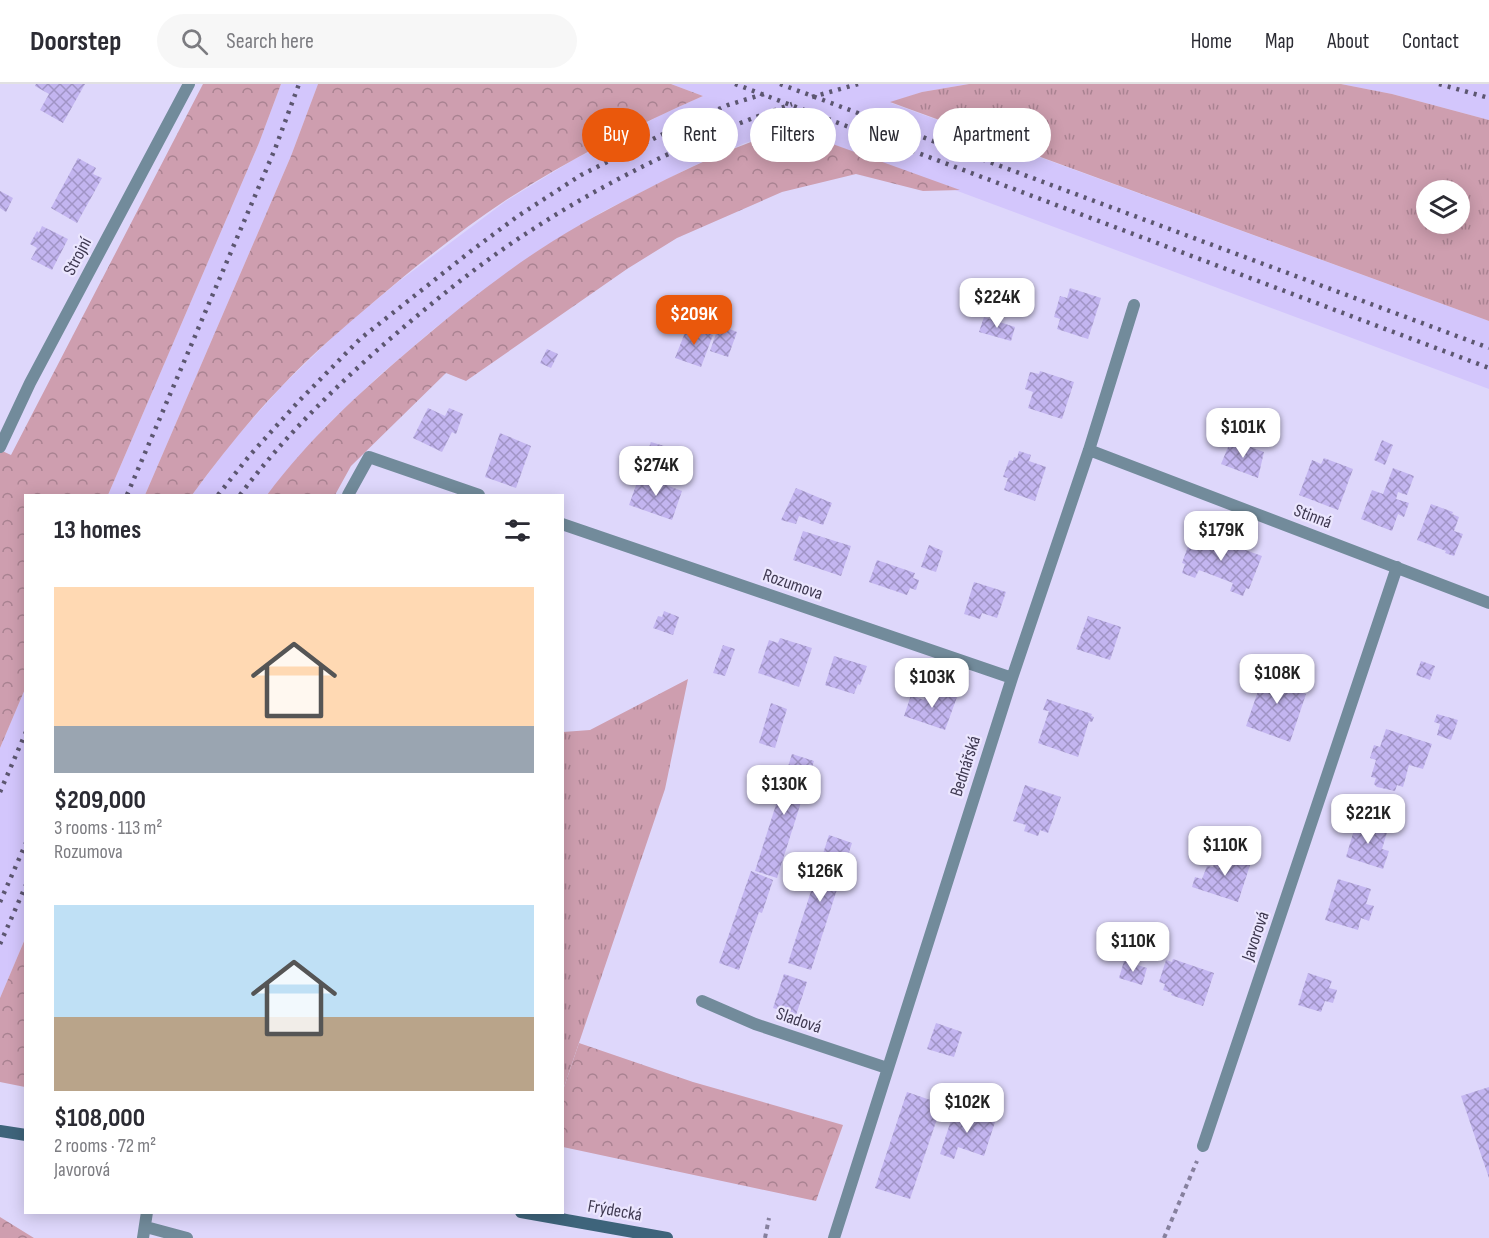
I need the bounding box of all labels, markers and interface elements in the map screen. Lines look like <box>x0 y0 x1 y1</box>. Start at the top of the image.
search box <box>157 14 577 68</box>
text: Doorstep <box>30 25 121 58</box>
icon: search <box>178 25 211 58</box>
text: Search here <box>226 28 314 55</box>
text: Home <box>1191 29 1232 54</box>
text: Map <box>1265 29 1294 54</box>
text: About <box>1327 29 1369 54</box>
text: Contact <box>1402 29 1459 54</box>
chip: Buy <box>582 108 650 162</box>
chip: Rent <box>662 108 738 162</box>
chip: Filters <box>750 108 836 162</box>
chip: New <box>848 108 921 162</box>
chip: Apartment <box>933 108 1051 162</box>
map controls <box>1416 180 1470 234</box>
button: layers <box>1416 180 1470 234</box>
street label: Strojní <box>59 233 96 279</box>
pin: $224K <box>955 278 1039 329</box>
text: $224K <box>974 285 1020 309</box>
pin: $209K <box>652 295 736 346</box>
text: $209K <box>670 302 718 326</box>
pin: $101K <box>1201 408 1285 459</box>
text: $101K <box>1220 415 1266 439</box>
pin: $274K <box>614 446 698 497</box>
text: $274K <box>633 453 679 477</box>
street label: Stinná <box>1291 500 1335 533</box>
pin: $179K <box>1179 511 1263 562</box>
icon: filters <box>501 514 534 547</box>
text: 13 homes <box>54 515 141 546</box>
text: $179K <box>1198 518 1244 542</box>
street label: Rozumova <box>760 564 826 605</box>
icon: home <box>240 626 348 734</box>
pin: $108K <box>1235 654 1319 705</box>
pin: $103K <box>890 658 974 709</box>
text: $108K <box>1254 661 1300 685</box>
text: $103K <box>909 665 955 689</box>
street label: Bednářská <box>946 733 985 799</box>
pin: $130K <box>742 765 826 816</box>
text: $130K <box>761 772 807 796</box>
text: $209,000 <box>54 785 146 816</box>
pin: $221K <box>1326 794 1410 845</box>
text: $221K <box>1345 801 1391 825</box>
text: 3 rooms · 113 m² <box>54 816 163 840</box>
pin: $110K <box>1183 826 1267 877</box>
text: $110K <box>1202 833 1248 857</box>
text: Rozumova <box>54 840 123 864</box>
pin: $126K <box>778 852 862 903</box>
text: $126K <box>797 859 843 883</box>
street label: Javorová <box>1237 909 1274 964</box>
pin: $110K <box>1091 922 1175 973</box>
text: $110K <box>1110 929 1156 953</box>
icon: home <box>240 944 348 1052</box>
street label: Sladová <box>773 1003 824 1038</box>
pin: $102K <box>925 1083 1009 1134</box>
text: $102K <box>944 1090 990 1114</box>
text: $108,000 <box>54 1103 145 1134</box>
text: 2 rooms · 72 m² <box>54 1134 156 1158</box>
text: Javorová <box>54 1158 110 1182</box>
street label: Frýdecká <box>586 1195 644 1226</box>

